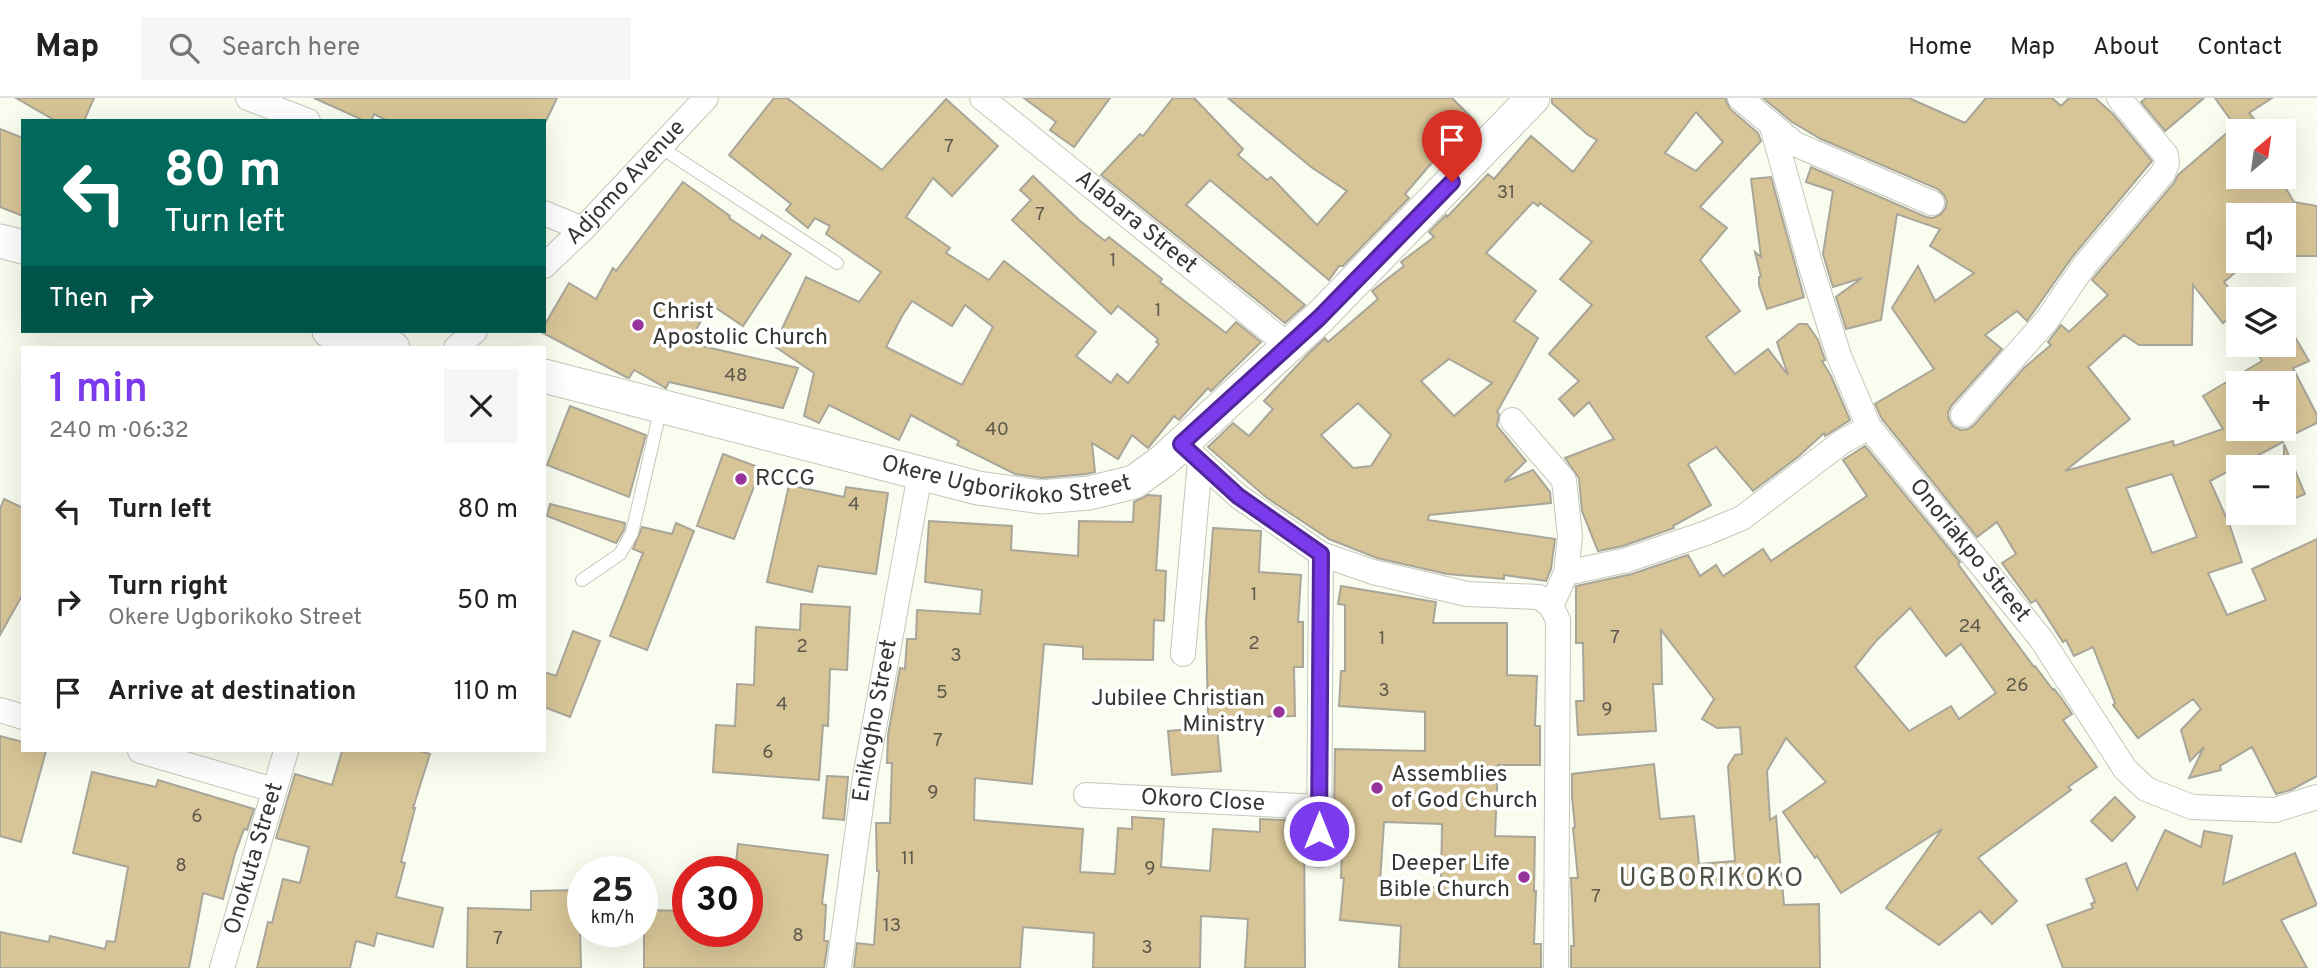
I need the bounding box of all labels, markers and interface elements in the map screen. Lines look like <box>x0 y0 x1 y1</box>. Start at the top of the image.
search box <box>141 17 631 80</box>
text: Map <box>35 27 99 69</box>
icon: search <box>165 29 203 67</box>
text: Search here <box>221 32 360 65</box>
text: Home <box>1908 33 1972 63</box>
text: Map <box>2010 33 2055 63</box>
text: About <box>2093 33 2159 63</box>
text: Contact <box>2197 33 2282 63</box>
pin <box>1422 110 1482 182</box>
street label: Adjomo Avenue <box>560 114 692 252</box>
north arrow <box>2226 119 2296 189</box>
map controls <box>2226 119 2296 525</box>
icon: arrive <box>1433 121 1471 159</box>
house number: 7 <box>944 135 954 159</box>
text: 80 m <box>164 142 281 204</box>
icon: left <box>49 147 140 238</box>
street label: Alabara Street <box>1069 164 1203 280</box>
house number: 31 <box>1497 181 1515 205</box>
text: Turn left <box>164 203 285 243</box>
house number: 7 <box>1035 203 1045 227</box>
button: sound <box>2226 203 2296 273</box>
house number: 1 <box>1109 249 1117 273</box>
icon: right <box>122 280 160 318</box>
text: Then <box>49 283 108 316</box>
button: layers <box>2226 287 2296 357</box>
place label: Christ Apostolic Church <box>652 298 828 353</box>
house number: 1 <box>1154 299 1162 323</box>
marker: Christ Apostolic Church <box>630 317 646 333</box>
text: 1 min <box>49 364 148 417</box>
house number: 48 <box>724 364 748 388</box>
button: close <box>444 369 518 443</box>
button: + <box>2226 371 2296 441</box>
text: 240 m · 06:32 <box>49 417 189 446</box>
house number: 40 <box>985 418 1009 442</box>
street label: Okere Ugborikoko Street <box>878 449 1134 512</box>
button: − <box>2226 455 2296 525</box>
place label: RCCG <box>755 465 815 494</box>
marker: RCCG <box>733 471 749 487</box>
street label: Onoriakpo Street <box>1902 473 2037 629</box>
icon: left <box>49 492 87 530</box>
house number: 4 <box>848 493 860 517</box>
text: Turn left <box>108 494 212 527</box>
text: 80 m <box>458 494 518 527</box>
text: Turn right <box>108 571 228 604</box>
icon: right <box>49 583 87 621</box>
house number: 1 <box>1250 583 1258 607</box>
text: 50 m <box>457 585 518 618</box>
text: Okere Ugborikoko Street <box>108 604 362 633</box>
house number: 24 <box>1958 615 1982 639</box>
house number: 7 <box>1610 626 1620 650</box>
house number: 1 <box>1378 627 1386 651</box>
house number: 2 <box>1248 632 1260 656</box>
house number: 2 <box>796 635 808 659</box>
street label: Enikogho Street <box>847 637 904 804</box>
house number: 3 <box>950 644 962 668</box>
icon: arrive <box>49 674 87 712</box>
house number: 26 <box>2006 674 2028 698</box>
text: Arrive at destination <box>108 676 356 709</box>
text: 110 m <box>454 676 518 709</box>
house number: 3 <box>1378 679 1390 703</box>
house number: 5 <box>936 681 948 705</box>
place label: Jubilee Christian Ministry <box>1091 685 1265 740</box>
house number: 4 <box>776 693 788 717</box>
house number: 9 <box>1601 698 1613 722</box>
marker: Jubilee Christian Ministry <box>1271 704 1287 720</box>
house number: 7 <box>933 729 943 753</box>
house number: 6 <box>762 741 774 765</box>
place label: Assemblies of God Church <box>1391 761 1538 816</box>
street label: Onokuta Street <box>218 779 290 938</box>
marker: Assemblies of God Church <box>1369 780 1385 796</box>
house number: 9 <box>927 781 939 805</box>
street label: Okoro Close <box>1140 783 1266 819</box>
position arrow <box>1282 794 1356 868</box>
house number: 6 <box>191 805 203 829</box>
house number: 11 <box>901 847 915 871</box>
place label: Deeper Life Bible Church <box>1379 850 1510 905</box>
house number: 8 <box>175 854 187 878</box>
speed limit sign: 30 <box>672 856 763 947</box>
house number: 9 <box>1144 857 1156 881</box>
district label: UGBORIKOKO <box>1619 863 1805 896</box>
marker: Deeper Life Bible Church <box>1516 869 1532 885</box>
text: 25 <box>591 870 634 914</box>
house number: 7 <box>1591 885 1601 909</box>
text: km/h <box>591 907 634 930</box>
house number: 13 <box>883 914 901 938</box>
house number: 8 <box>792 924 804 948</box>
house number: 7 <box>493 927 503 951</box>
house number: 3 <box>1141 936 1153 960</box>

